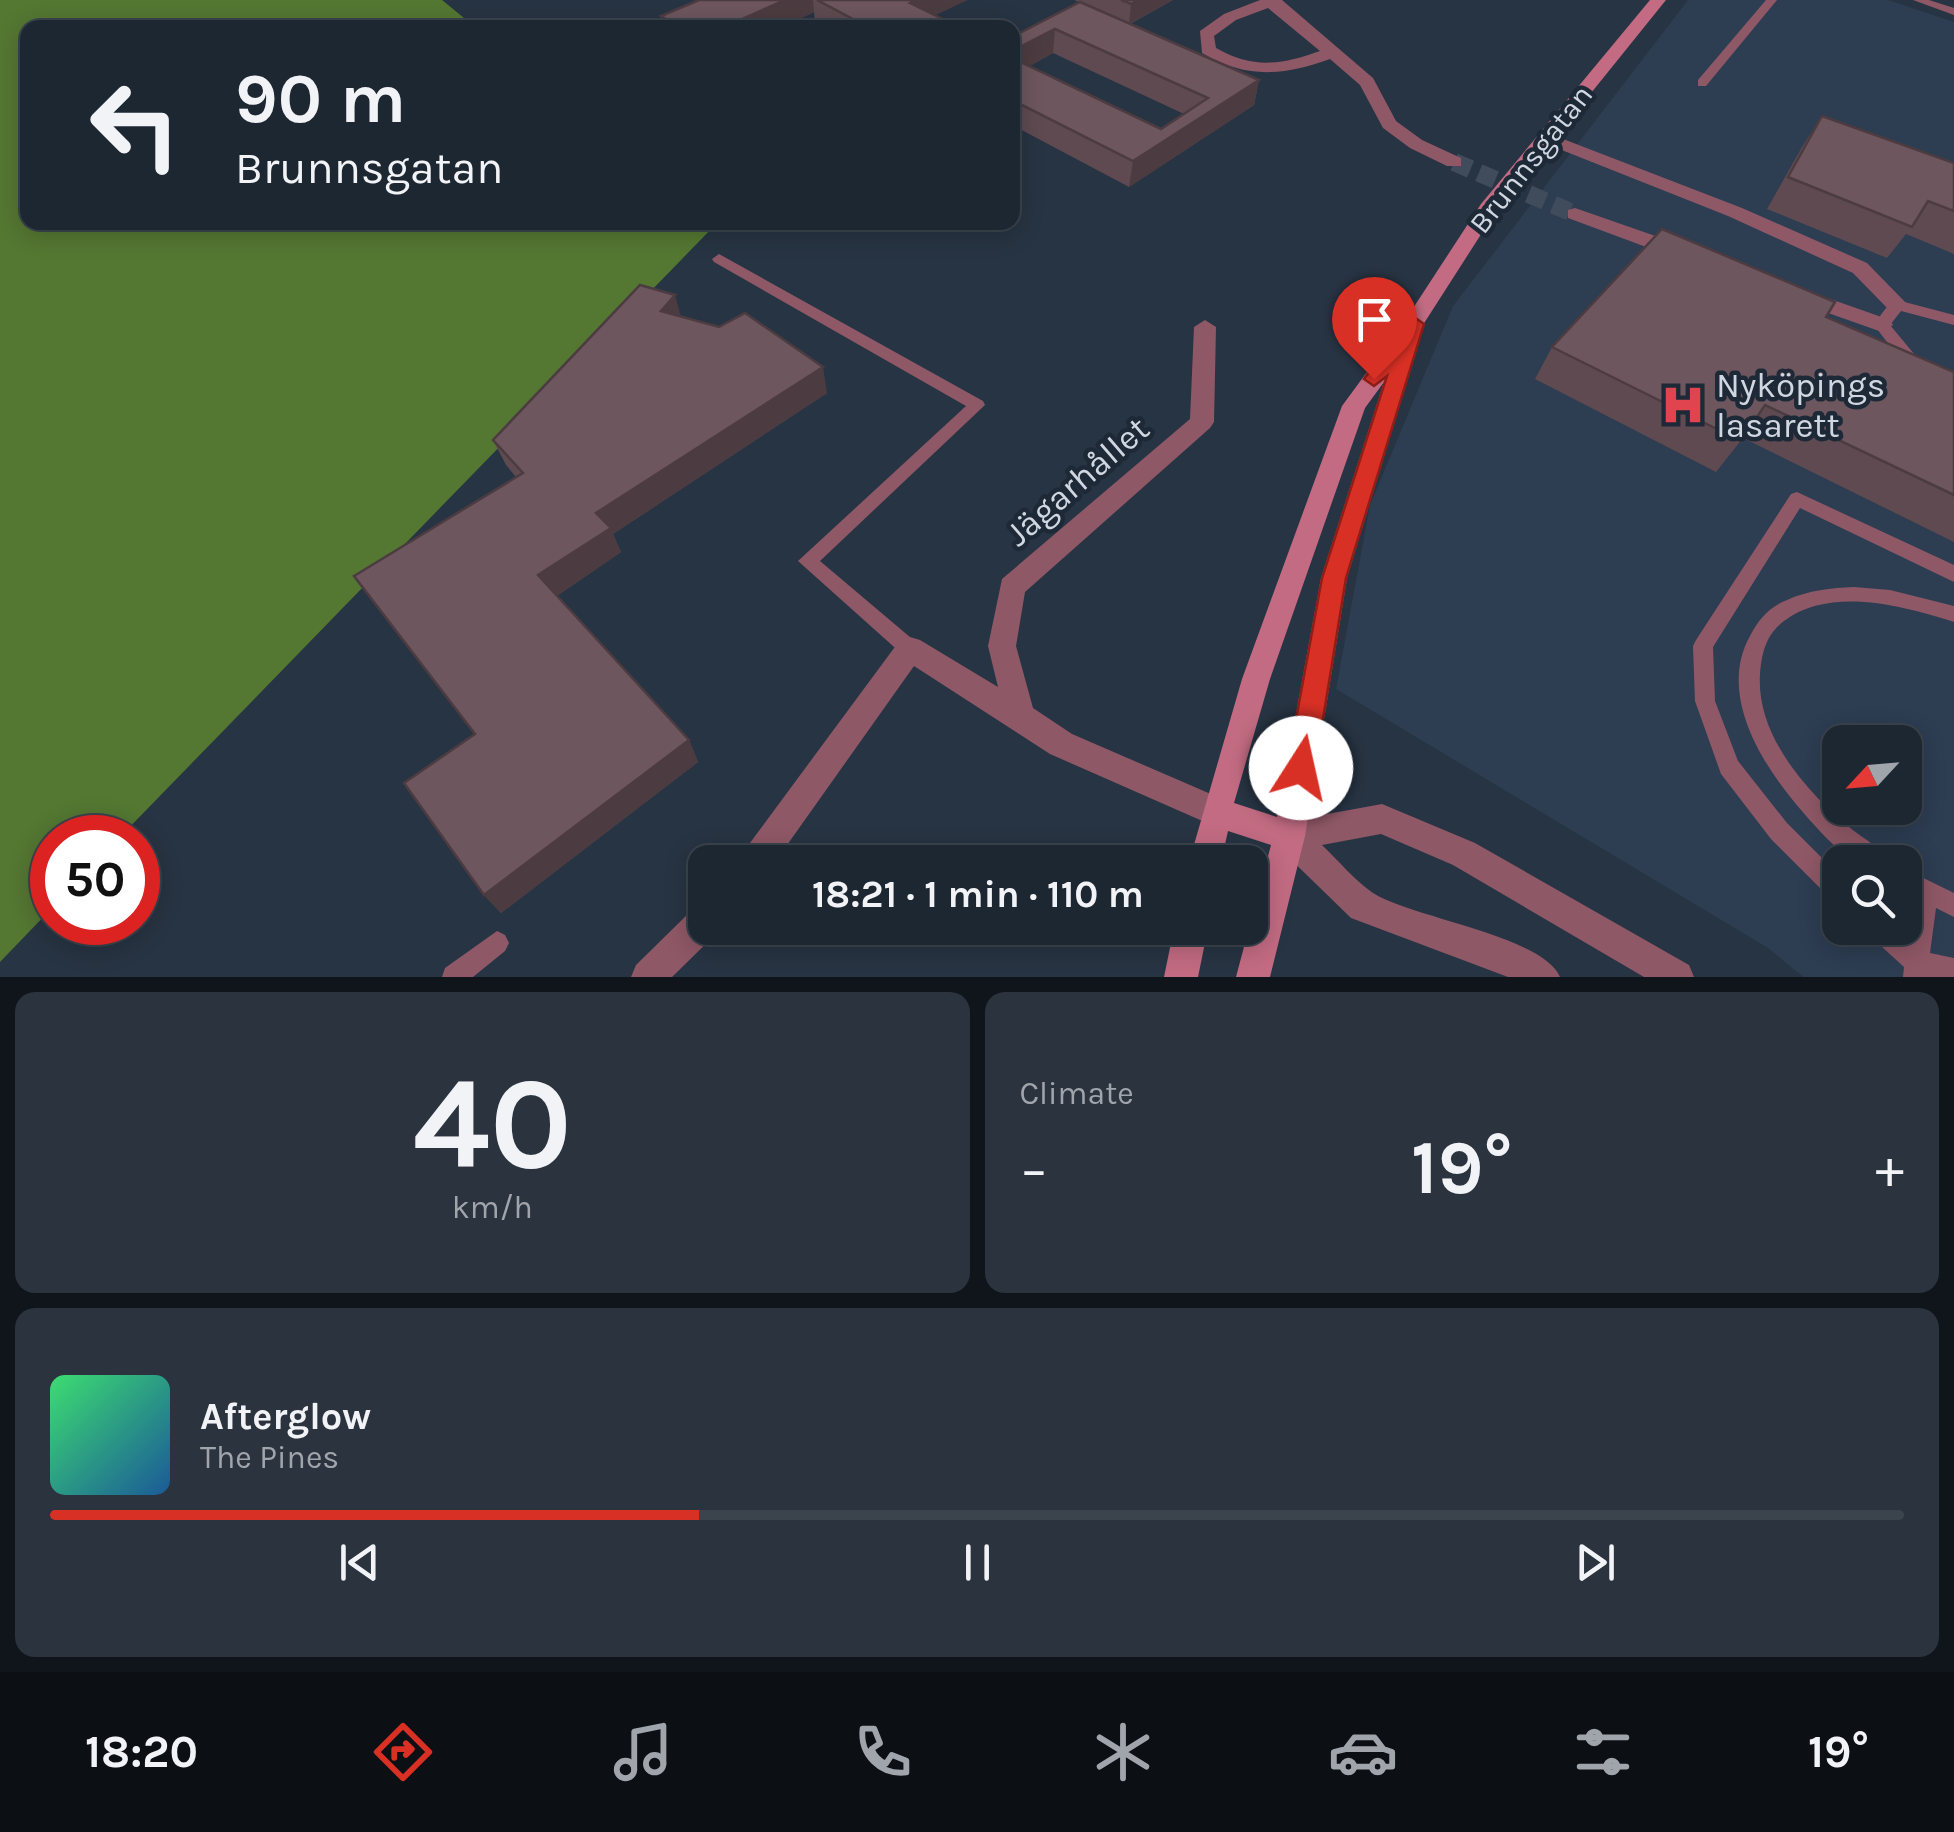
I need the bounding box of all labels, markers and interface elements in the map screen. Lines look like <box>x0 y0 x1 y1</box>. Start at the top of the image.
text: 90 m <box>235 58 406 140</box>
icon: left <box>70 60 200 190</box>
street label: Brunnsgatan <box>1462 77 1600 241</box>
text: Brunnsgatan <box>235 142 503 194</box>
pin <box>1332 277 1417 380</box>
icon: arrive <box>1347 292 1402 347</box>
place label: Nyköpings lasarett <box>1716 365 1885 446</box>
hospital icon: Nyköpings lasarett <box>1659 381 1707 429</box>
street label: Jägarhållet <box>997 408 1157 555</box>
position arrow <box>1249 716 1353 820</box>
north arrow <box>1822 725 1922 825</box>
map controls <box>1822 725 1922 945</box>
speed limit sign: 50 <box>30 815 160 945</box>
button: search <box>1822 845 1922 945</box>
text: 18:21 · 1 min · 110 m <box>812 872 1144 917</box>
text: 40 <box>412 1048 572 1200</box>
text: Climate <box>1020 1075 1134 1112</box>
text: 19° <box>1411 1124 1513 1212</box>
text: − <box>1020 1137 1048 1201</box>
text: + <box>1875 1137 1904 1201</box>
text: km/h <box>452 1189 533 1226</box>
text: Afterglow <box>200 1394 371 1439</box>
text: The Pines <box>200 1439 339 1476</box>
icon: previous <box>332 1535 387 1590</box>
icon: pause <box>950 1535 1005 1590</box>
icon: next <box>1568 1535 1623 1590</box>
icon: directions <box>368 1717 438 1787</box>
icon: music <box>608 1717 678 1787</box>
icon: phone <box>848 1717 918 1787</box>
icon: climate <box>1088 1717 1158 1787</box>
icon: car <box>1328 1717 1398 1787</box>
icon: filters <box>1568 1717 1638 1787</box>
text: 18:20 <box>85 1726 198 1778</box>
text: 19° <box>1808 1726 1869 1778</box>

